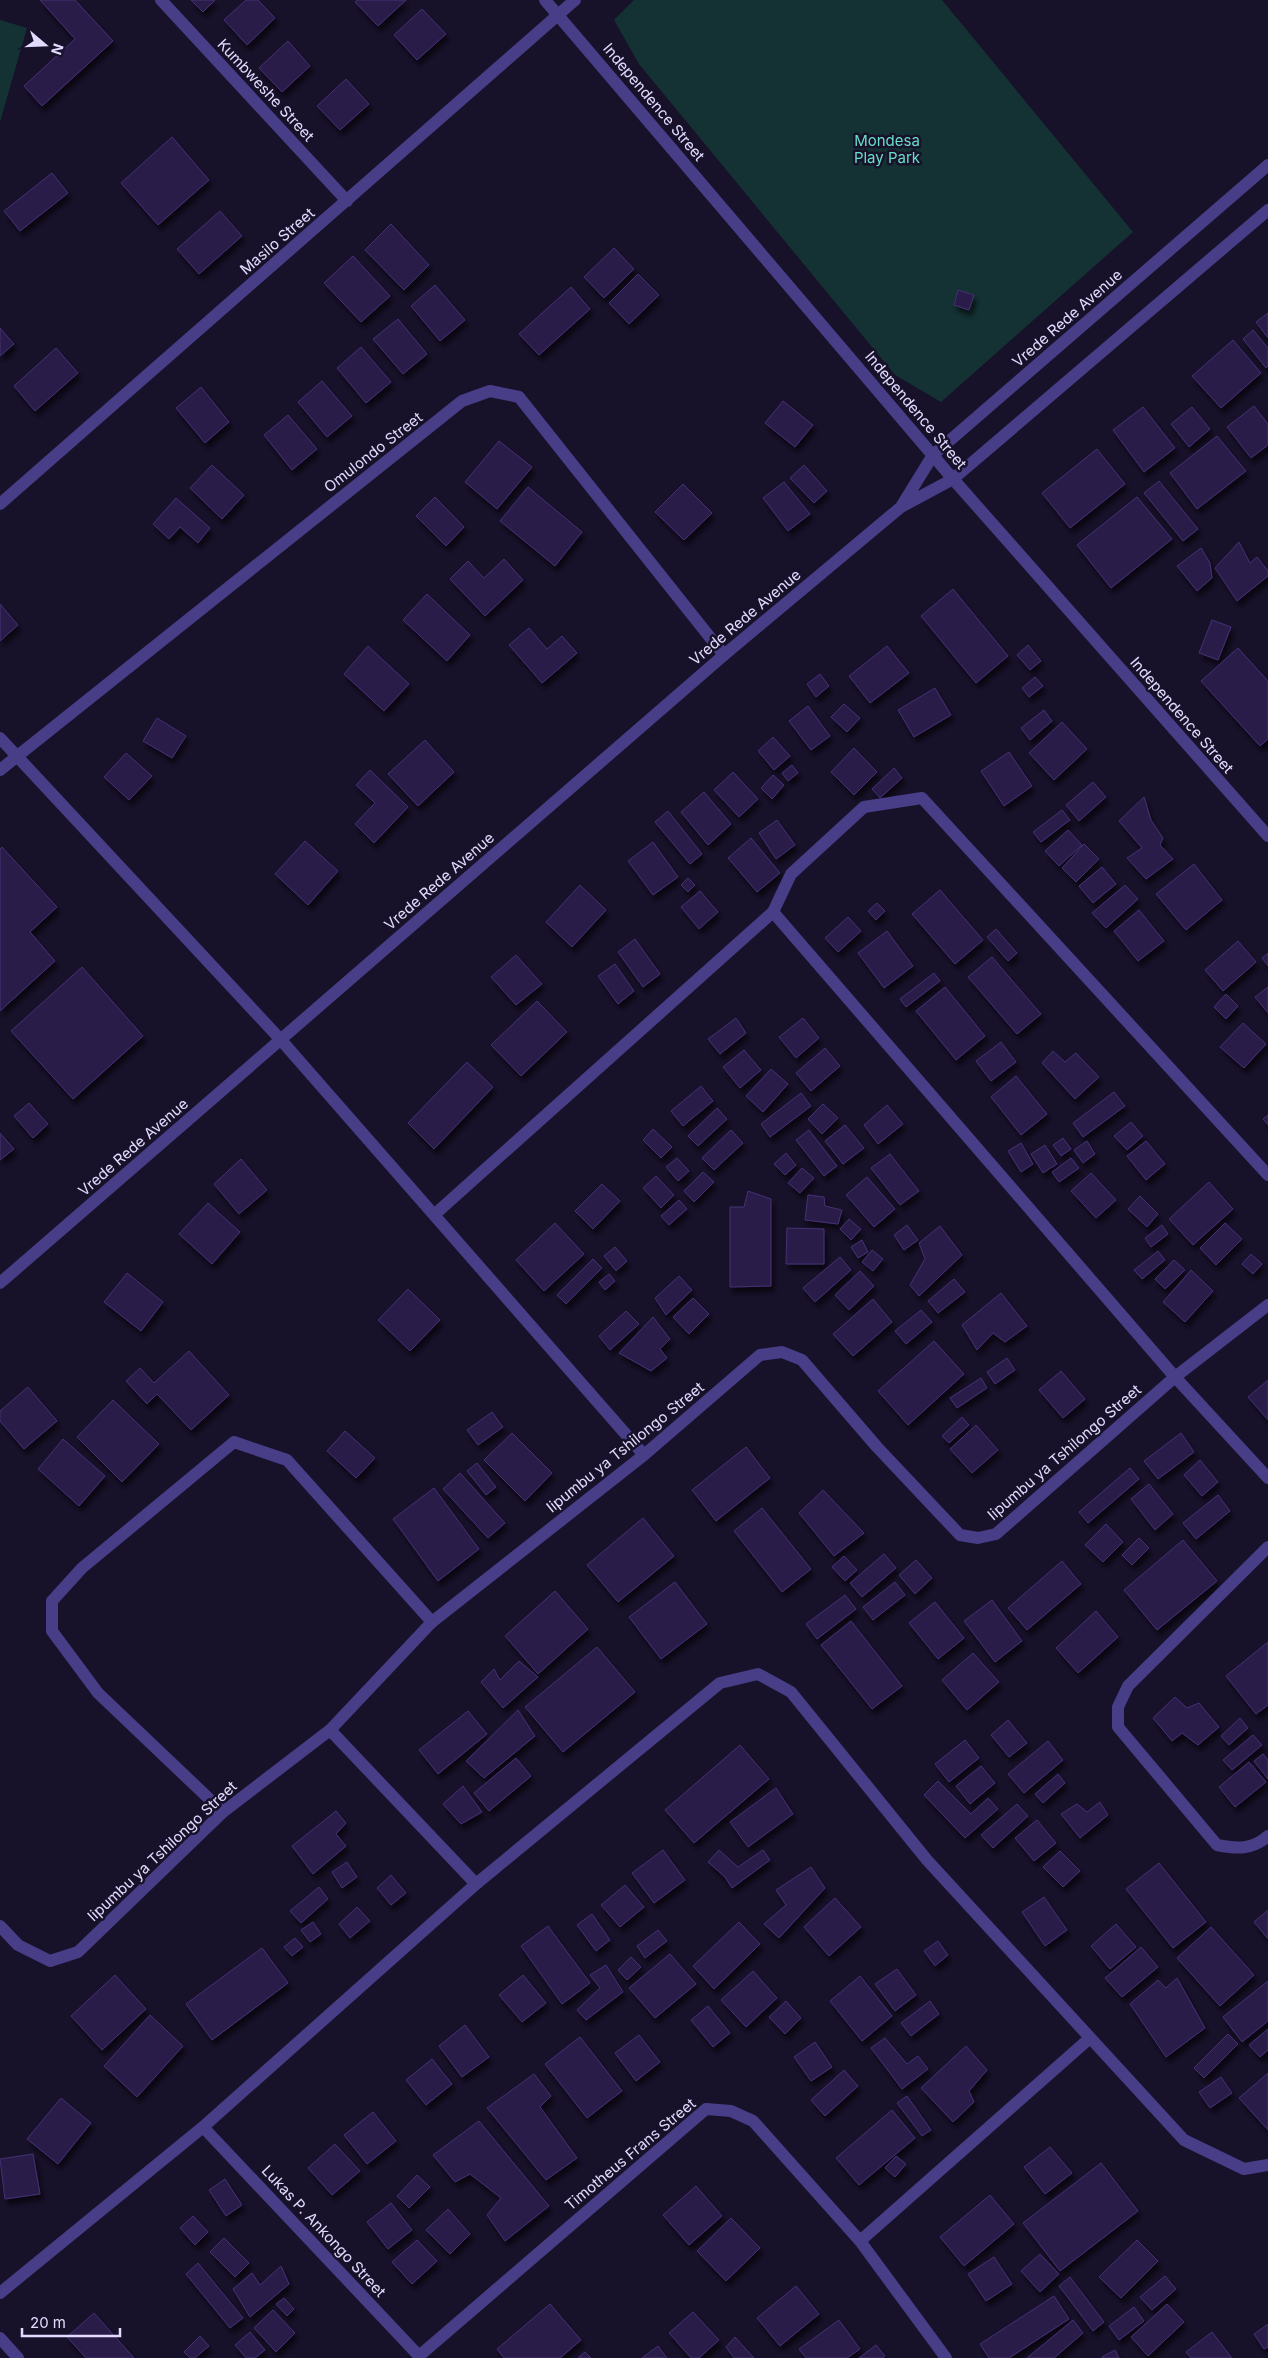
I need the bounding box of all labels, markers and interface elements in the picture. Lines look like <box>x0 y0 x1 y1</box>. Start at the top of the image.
north arrow <box>20 20 70 70</box>
street label: Kumbweshe Street <box>214 35 318 145</box>
street label: Independence Street <box>599 39 709 165</box>
text: N <box>48 42 68 57</box>
park label: Mondesa Play Park <box>854 131 921 167</box>
street label: Masilo Street <box>236 203 318 279</box>
street label: Vrede Rede Avenue <box>1008 265 1126 371</box>
street label: Independence Street <box>861 347 971 473</box>
street label: Omulondo Street <box>320 408 426 496</box>
street label: Vrede Rede Avenue <box>685 565 805 669</box>
street label: Independence Street <box>1126 653 1238 777</box>
street label: Vrede Rede Avenue <box>380 828 498 934</box>
street label: Vrede Rede Avenue <box>74 1094 192 1200</box>
street label: Iipumbu ya Tshilongo Street <box>542 1377 708 1516</box>
street label: Iipumbu ya Tshilongo Street <box>983 1380 1145 1524</box>
street label: Iipumbu ya Tshilongo Street <box>83 1777 241 1925</box>
street label: Timotheus Frans Street <box>561 2094 699 2214</box>
street label: Lukas P. Ankongo Street <box>258 2161 390 2301</box>
scale bar <box>22 2306 120 2338</box>
text: 20 m <box>30 2313 66 2332</box>

